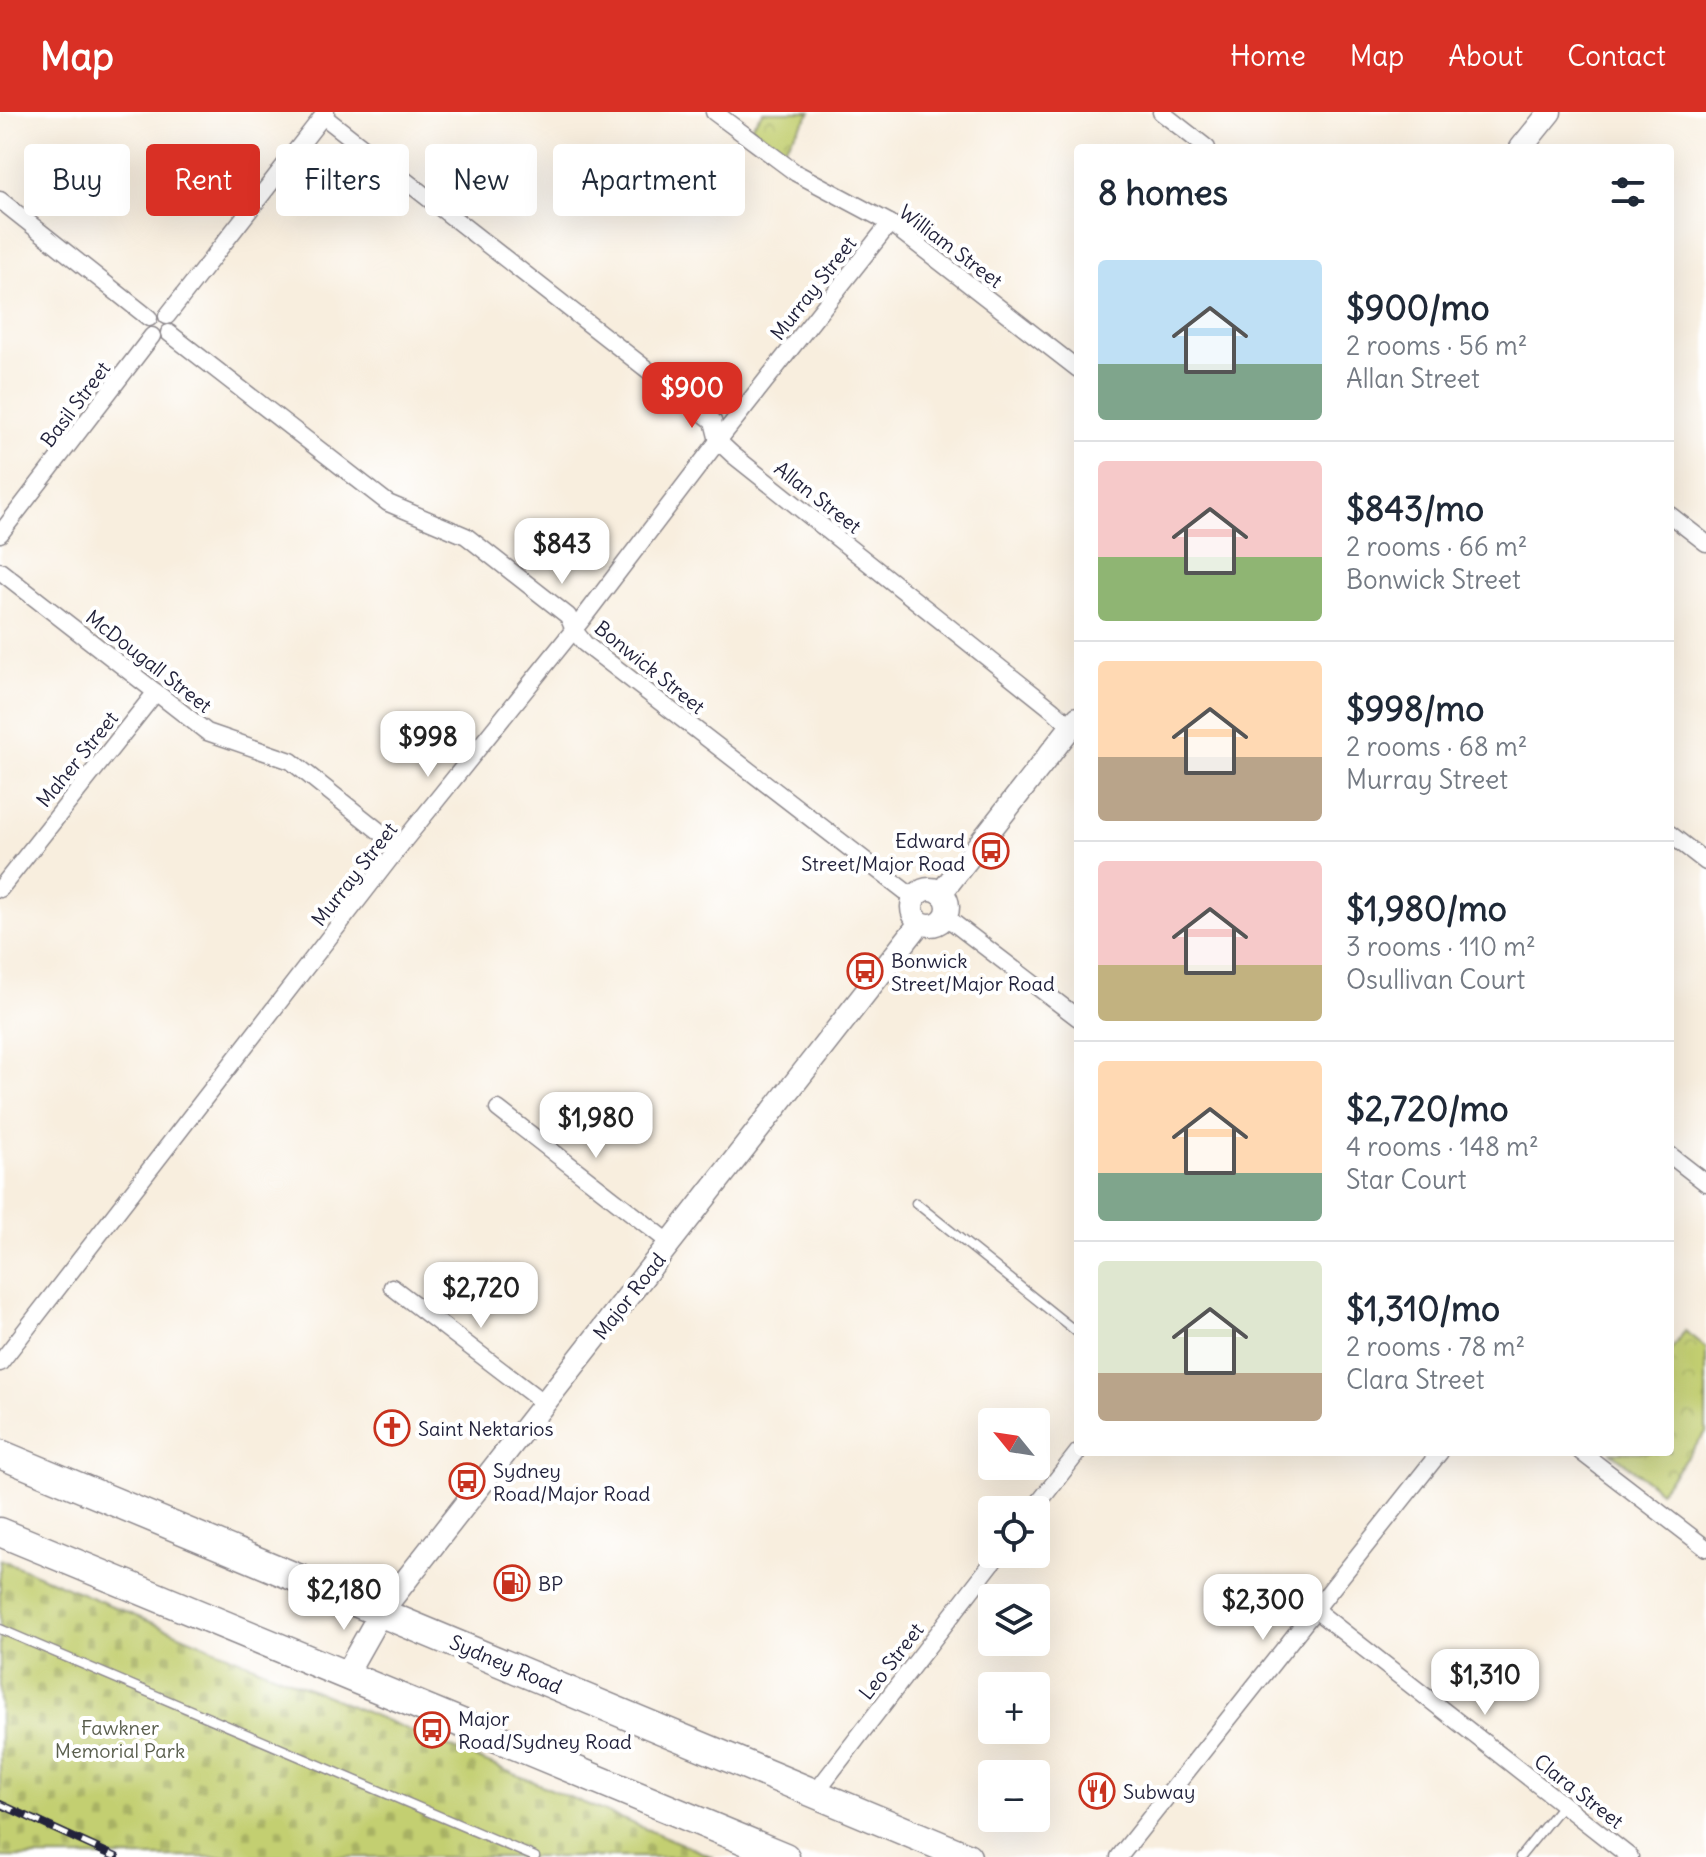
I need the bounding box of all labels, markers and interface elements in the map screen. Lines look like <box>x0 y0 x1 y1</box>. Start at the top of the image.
text: Map <box>40 33 114 80</box>
text: Home <box>1230 38 1306 74</box>
text: Map <box>1350 38 1404 74</box>
text: About <box>1448 38 1523 74</box>
text: Contact <box>1567 38 1666 74</box>
chip: Buy <box>24 144 130 216</box>
chip: Rent <box>146 144 260 216</box>
chip: Filters <box>276 144 409 216</box>
chip: New <box>425 144 537 216</box>
chip: Apartment <box>553 144 745 216</box>
icon: filters <box>1606 170 1650 214</box>
text: 8 homes <box>1098 171 1228 214</box>
street label: William Street <box>894 199 1008 293</box>
street label: Murray Street <box>765 231 861 345</box>
text: $900/mo <box>1346 286 1490 329</box>
icon: home <box>1162 292 1258 388</box>
text: 2 rooms · 56 m² <box>1346 329 1527 362</box>
street label: Basil Street <box>35 356 115 452</box>
pin: $900 <box>645 362 739 430</box>
text: Allan Street <box>1346 362 1480 395</box>
text: $900 <box>660 371 724 404</box>
street label: Allan Street <box>770 455 866 539</box>
text: $843/mo <box>1346 487 1484 530</box>
icon: home <box>1162 493 1258 589</box>
pin: $843 <box>515 518 609 586</box>
text: $843 <box>532 527 592 560</box>
text: 2 rooms · 66 m² <box>1346 530 1528 563</box>
text: Bonwick Street <box>1346 563 1521 596</box>
street label: McDougall Street <box>81 604 217 718</box>
street label: Bonwick Street <box>590 615 710 719</box>
text: $998/mo <box>1346 687 1484 730</box>
icon: home <box>1162 693 1258 789</box>
street label: Maher Street <box>31 706 123 812</box>
pin: $998 <box>381 711 475 779</box>
text: $998 <box>398 720 458 753</box>
text: 2 rooms · 68 m² <box>1346 730 1528 763</box>
text: Murray Street <box>1346 763 1508 796</box>
street label: Murray Street <box>306 817 402 931</box>
place label: Edward Street/Major Road <box>801 828 965 876</box>
bus stop icon: Edward Street/Major Road <box>972 832 1010 870</box>
text: $1,980/mo <box>1346 887 1507 930</box>
icon: home <box>1162 893 1258 989</box>
text: 3 rooms · 110 m² <box>1346 930 1536 963</box>
place label: Bonwick Street/Major Road <box>891 948 1055 996</box>
bus stop icon: Bonwick Street/Major Road <box>846 952 884 990</box>
text: Osullivan Court <box>1346 963 1525 996</box>
text: $2,720/mo <box>1346 1087 1509 1130</box>
pin: $1,980 <box>531 1092 661 1160</box>
icon: home <box>1162 1093 1258 1189</box>
text: $1,980 <box>558 1101 634 1134</box>
text: 4 rooms · 148 m² <box>1346 1130 1539 1163</box>
text: Star Court <box>1346 1163 1466 1196</box>
street label: Major Road <box>587 1248 671 1344</box>
pin: $2,720 <box>416 1262 546 1330</box>
text: $2,720 <box>442 1271 520 1304</box>
text: $1,310/mo <box>1346 1287 1500 1330</box>
icon: home <box>1162 1293 1258 1389</box>
text: 2 rooms · 78 m² <box>1346 1330 1525 1363</box>
text: Clara Street <box>1346 1363 1485 1396</box>
north arrow <box>978 1408 1050 1480</box>
map controls <box>978 1408 1050 1832</box>
church icon: Saint Nektarios <box>373 1409 411 1447</box>
place label: Saint Nektarios <box>418 1416 554 1441</box>
place label: Sydney Road/Major Road <box>493 1458 650 1506</box>
bus stop icon: Sydney Road/Major Road <box>448 1462 486 1500</box>
button: locate <box>978 1496 1050 1568</box>
pin: $2,180 <box>279 1564 409 1632</box>
fuel station icon: BP <box>493 1564 531 1602</box>
place label: BP <box>538 1571 563 1596</box>
text: $2,180 <box>306 1573 382 1606</box>
pin: $2,300 <box>1198 1574 1328 1642</box>
text: $2,300 <box>1221 1583 1305 1616</box>
button: layers <box>978 1584 1050 1656</box>
street label: Leo Street <box>853 1617 929 1704</box>
street label: Sydney Road <box>446 1629 566 1699</box>
pin: $1,310 <box>1420 1649 1550 1717</box>
text: $1,310 <box>1449 1658 1521 1691</box>
button: + <box>978 1672 1050 1744</box>
place label: Major Road/Sydney Road <box>458 1706 632 1754</box>
bus stop icon: Major Road/Sydney Road <box>413 1711 451 1749</box>
park label: Fawkner Memorial Park <box>55 1715 185 1763</box>
street label: Clara Street <box>1529 1748 1629 1834</box>
button: − <box>978 1760 1050 1832</box>
restaurant icon: Subway <box>1078 1772 1116 1810</box>
place label: Subway <box>1123 1779 1195 1804</box>

